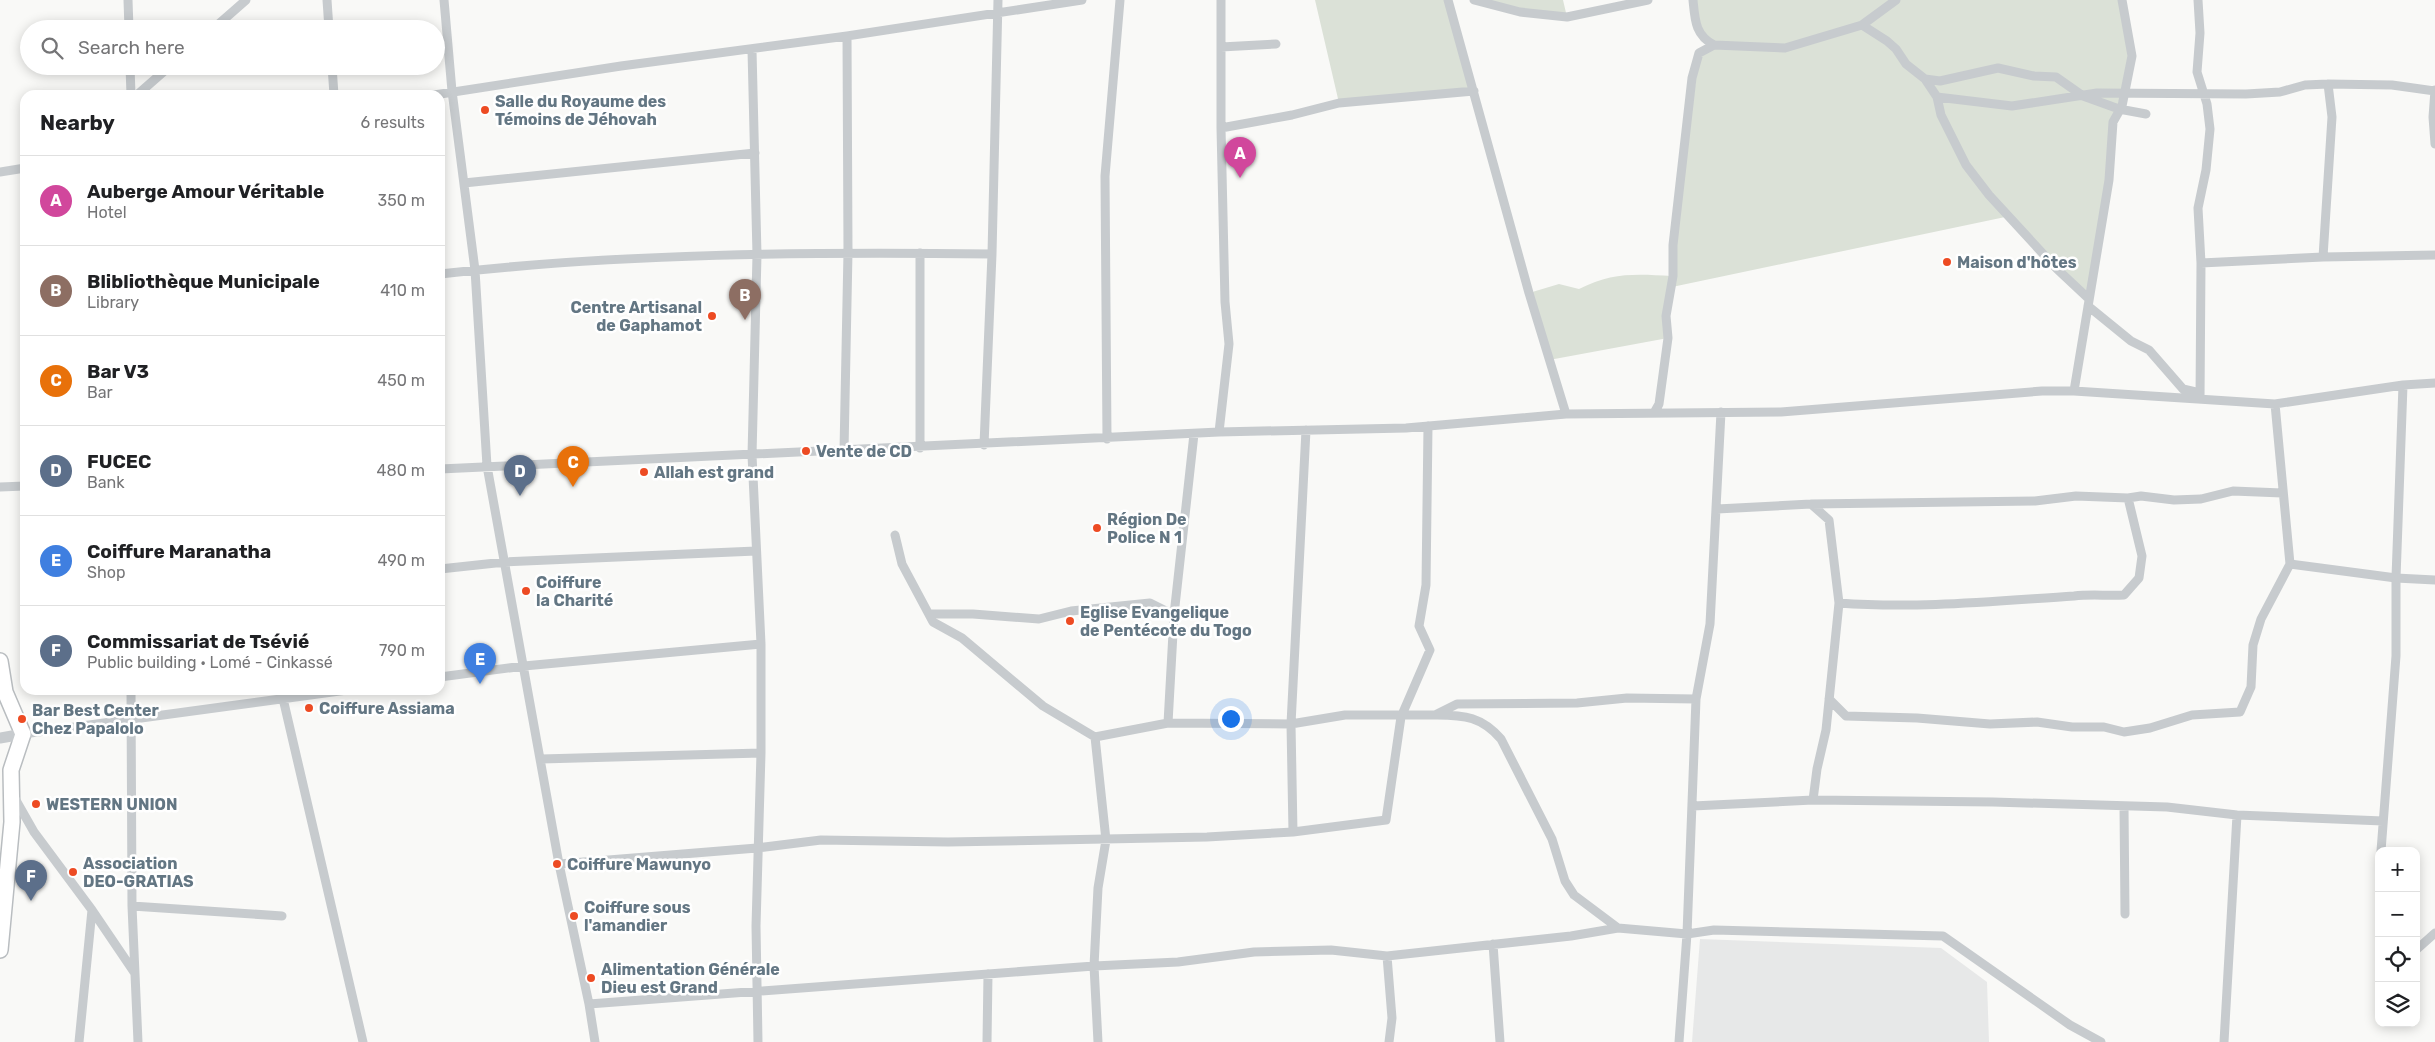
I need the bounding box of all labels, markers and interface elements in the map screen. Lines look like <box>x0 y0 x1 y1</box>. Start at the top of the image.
search box <box>20 20 445 75</box>
icon: search <box>38 34 66 62</box>
text: Search here <box>78 36 185 59</box>
place label: Salle du Royaume des Témoins de Jéhovah <box>495 92 666 129</box>
marker: Salle du Royaume des Témoins de Jéhovah <box>479 104 491 116</box>
text: Nearby <box>40 110 115 135</box>
text: 6 results <box>360 113 425 132</box>
pin: A <box>1224 137 1256 178</box>
text: Auberge Amour Véritable <box>87 180 324 203</box>
text: A <box>50 191 62 210</box>
text: 350 m <box>378 191 425 210</box>
text: Hotel <box>87 203 127 222</box>
place label: Maison d'hôtes <box>1957 253 2077 272</box>
marker: Maison d'hôtes <box>1941 256 1953 268</box>
text: Blibliothèque Municipale <box>87 270 320 293</box>
pin: B <box>729 279 761 320</box>
text: B <box>50 281 62 300</box>
text: 410 m <box>380 281 425 300</box>
text: Library <box>87 293 139 312</box>
place label: Centre Artisanal de Gaphamot <box>571 298 703 335</box>
marker: Centre Artisanal de Gaphamot <box>706 310 718 322</box>
text: Bar V3 <box>87 360 149 383</box>
text: C <box>50 371 62 390</box>
text: 450 m <box>377 371 425 390</box>
text: Bar <box>87 383 113 402</box>
place label: Vente de CD <box>816 442 912 461</box>
marker: Vente de CD <box>800 445 812 457</box>
pin: C <box>557 446 589 487</box>
text: FUCEC <box>87 450 151 473</box>
pin: D <box>504 455 536 496</box>
text: D <box>50 461 62 480</box>
text: 480 m <box>377 461 425 480</box>
place label: Allah est grand <box>654 463 774 482</box>
marker: Allah est grand <box>638 466 650 478</box>
text: Bank <box>87 473 124 492</box>
place label: Région De Police N 1 <box>1107 510 1187 547</box>
marker: Région De Police N 1 <box>1091 522 1103 534</box>
text: Coiffure Maranatha <box>87 540 271 563</box>
text: E <box>51 551 61 570</box>
text: 490 m <box>377 551 425 570</box>
text: Shop <box>87 563 125 582</box>
place label: Coiffure la Charité <box>536 573 613 610</box>
marker: Coiffure la Charité <box>520 585 532 597</box>
place label: Eglise Evangelique de Pentécote du Togo <box>1080 603 1252 640</box>
marker: Eglise Evangelique de Pentécote du Togo <box>1064 615 1076 627</box>
text: Commissariat de Tsévié <box>87 630 309 653</box>
text: F <box>51 641 61 660</box>
text: 790 m <box>379 641 425 660</box>
pin: E <box>464 643 496 684</box>
text: Public building · Lomé - Cinkassé <box>87 653 333 672</box>
place label: Coiffure Assiama <box>319 699 455 718</box>
place label: Bar Best Center Chez Papalolo <box>32 701 159 738</box>
marker: Coiffure Assiama <box>303 702 315 714</box>
your location <box>1218 706 1244 732</box>
marker: Bar Best Center Chez Papalolo <box>16 713 28 725</box>
place label: WESTERN UNION <box>46 795 177 814</box>
marker: WESTERN UNION <box>30 798 42 810</box>
map controls <box>2375 847 2420 1027</box>
button: + <box>2375 847 2420 892</box>
place label: Association DEO-GRATIAS <box>83 854 194 891</box>
place label: Coiffure Mawunyo <box>567 855 711 874</box>
marker: Coiffure Mawunyo <box>551 858 563 870</box>
pin: F <box>15 860 47 901</box>
marker: Association DEO-GRATIAS <box>67 866 79 878</box>
button: − <box>2375 892 2420 937</box>
place label: Coiffure sous l'amandier <box>584 898 691 935</box>
marker: Coiffure sous l'amandier <box>568 910 580 922</box>
button: locate <box>2375 937 2420 982</box>
place label: Alimentation Générale Dieu est Grand <box>601 960 780 997</box>
marker: Alimentation Générale Dieu est Grand <box>585 972 597 984</box>
button: layers <box>2375 982 2420 1027</box>

